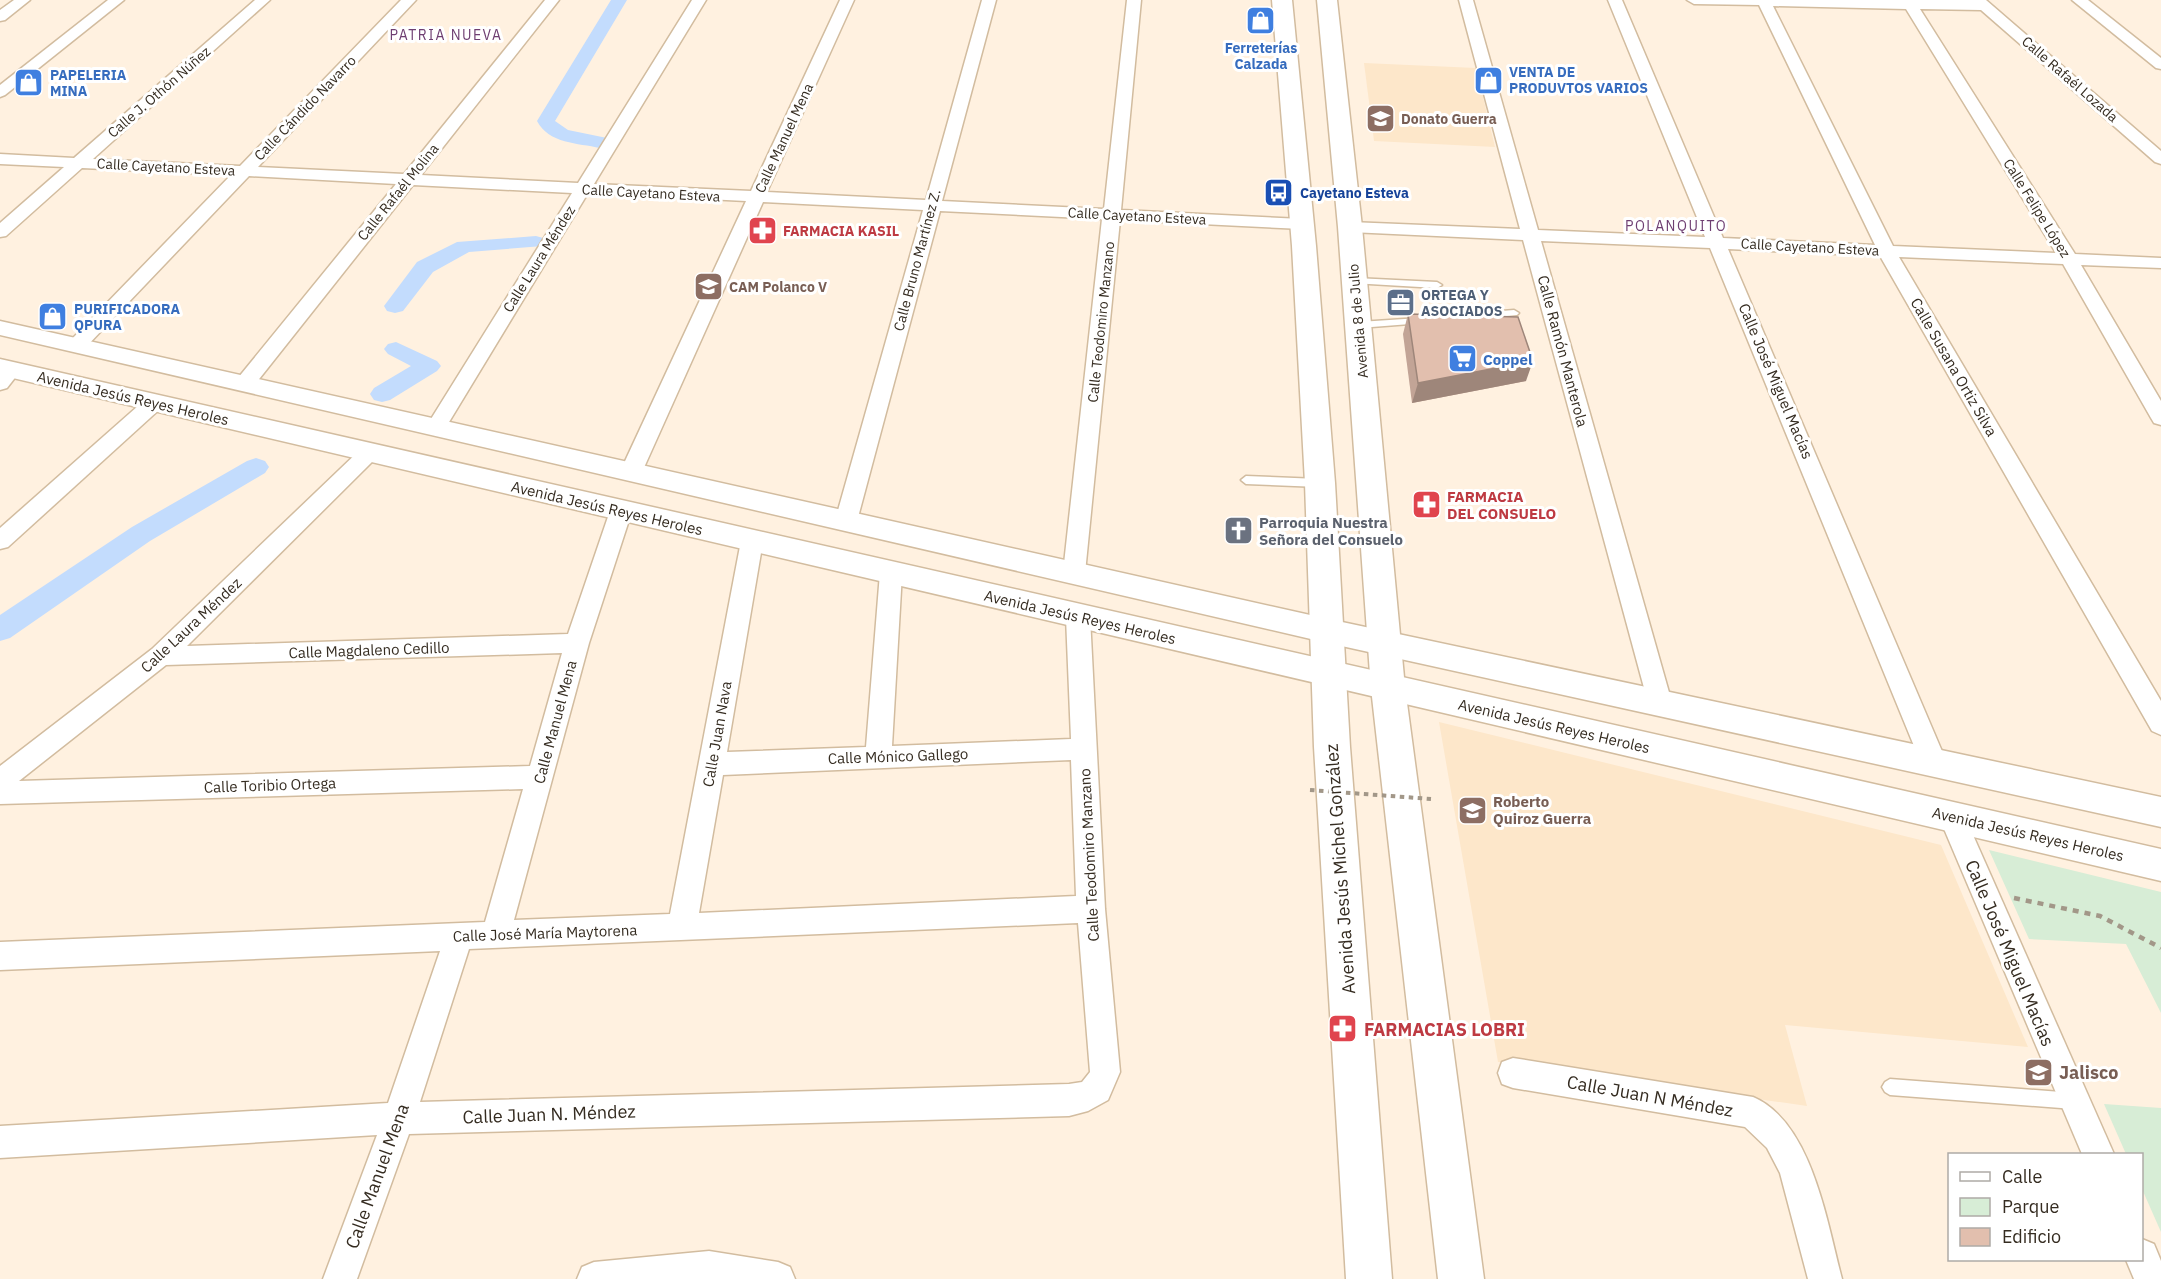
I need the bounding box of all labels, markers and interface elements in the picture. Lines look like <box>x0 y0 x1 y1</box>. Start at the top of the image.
shop icon: Ferreterías Calzada <box>1245 5 1277 37</box>
district label: PATRIA NUEVA <box>389 26 503 44</box>
street label: Calle Rafaél Lozada <box>2018 32 2122 126</box>
place label: Ferreterías Calzada <box>1225 39 1297 73</box>
street label: Calle J. Othón Núñez <box>104 42 215 142</box>
street label: Calle Cándido Navarro <box>250 52 360 164</box>
place label: VENTA DE PRODUVTOS VARIOS <box>1509 63 1648 97</box>
shop icon: VENTA DE PRODUVTOS VARIOS <box>1472 64 1504 96</box>
place label: PAPELERIA MINA <box>50 66 127 100</box>
shop icon: PAPELERIA MINA <box>13 67 45 99</box>
street label: Calle Manuel Mena <box>751 80 817 196</box>
school or university icon: Donato Guerra <box>1364 103 1396 135</box>
place label: Donato Guerra <box>1401 110 1497 128</box>
street label: Calle Rafaél Molina <box>353 139 443 244</box>
street label: Calle Cayetano Esteva <box>96 154 236 180</box>
street label: Calle Felipe López <box>1999 155 2075 261</box>
bus stop icon: Cayetano Esteva <box>1263 177 1295 209</box>
street label: Calle Cayetano Esteva <box>581 180 721 206</box>
place label: Cayetano Esteva <box>1300 184 1409 202</box>
street label: Calle Bruno Martínez Z. <box>889 187 945 333</box>
street label: Calle Laura Méndez <box>499 202 579 316</box>
street label: Calle Cayetano Esteva <box>1067 203 1207 229</box>
pharmacy icon: FARMACIA KASIL <box>746 215 778 247</box>
district label: POLANQUITO <box>1625 217 1727 235</box>
place label: FARMACIA KASIL <box>783 222 899 240</box>
street label: Calle Cayetano Esteva <box>1740 234 1880 260</box>
street label: Calle Teodomiro Manzano <box>1084 240 1118 403</box>
street label: Avenida 8 de Julio <box>1344 263 1372 379</box>
school or university icon: CAM Polanco V <box>692 271 724 303</box>
street label: Calle Ramón Manterola <box>1534 273 1592 429</box>
place label: CAM Polanco V <box>729 278 827 296</box>
place label: ORTEGA Y ASOCIADOS <box>1421 286 1503 320</box>
office icon: ORTEGA Y ASOCIADOS <box>1384 287 1416 319</box>
street label: Calle Susana Ortiz Silva <box>1906 294 2002 440</box>
place label: PURIFICADORA QPURA <box>74 300 180 334</box>
street label: Calle José Miguel Macías <box>1735 300 1817 462</box>
shop icon: PURIFICADORA QPURA <box>37 301 69 333</box>
supermarket icon: Coppel <box>1446 343 1478 375</box>
place label: Coppel <box>1483 350 1533 369</box>
street label: Avenida Jesús Reyes Heroles <box>35 367 231 429</box>
street label: Avenida Jesús Reyes Heroles <box>509 477 705 539</box>
place label: FARMACIA DEL CONSUELO <box>1447 487 1556 523</box>
pharmacy icon: FARMACIA DEL CONSUELO <box>1410 489 1442 521</box>
place label: Parroquia Nuestra Señora del Consuelo <box>1259 513 1403 549</box>
church icon: Parroquia Nuestra Señora del Consuelo <box>1222 515 1254 547</box>
street label: Calle Laura Méndez <box>137 573 245 677</box>
street label: Avenida Jesús Reyes Heroles <box>982 586 1178 648</box>
street label: Calle Magdaleno Cedillo <box>288 638 450 662</box>
street label: Calle Manuel Mena <box>529 658 581 786</box>
street label: Calle Juan Nava <box>698 680 736 788</box>
street label: Avenida Jesús Reyes Heroles <box>1456 695 1652 757</box>
street label: Avenida Jesús Michel González <box>1320 743 1360 995</box>
street label: Calle Mónico Gallego <box>828 744 968 768</box>
street label: Calle Teodomiro Manzano <box>1075 768 1103 942</box>
street label: Calle Toribio Ortega <box>204 773 336 797</box>
place label: Roberto Quiroz Guerra <box>1493 792 1592 828</box>
school or university icon: Roberto Quiroz Guerra <box>1456 794 1488 826</box>
street label: Avenida Jesús Reyes Heroles <box>1930 803 2126 865</box>
street label: Calle José Miguel Macías <box>1960 856 2060 1050</box>
street label: Calle José María Maytorena <box>452 920 638 946</box>
pharmacy icon: FARMACIAS LOBRI <box>1327 1013 1359 1045</box>
place label: FARMACIAS LOBRI <box>1364 1018 1525 1041</box>
school or university icon: Jalisco <box>2022 1056 2054 1088</box>
place label: Jalisco <box>2059 1061 2118 1084</box>
street label: Calle Juan N Méndez <box>1565 1070 1735 1122</box>
street label: Calle Juan N. Méndez <box>462 1099 636 1129</box>
street label: Calle Manuel Mena <box>340 1100 414 1252</box>
legend <box>1948 1153 2143 1261</box>
text: Calle <box>2002 1165 2042 1188</box>
text: Parque <box>2002 1195 2060 1218</box>
text: Edificio <box>2002 1225 2061 1248</box>

